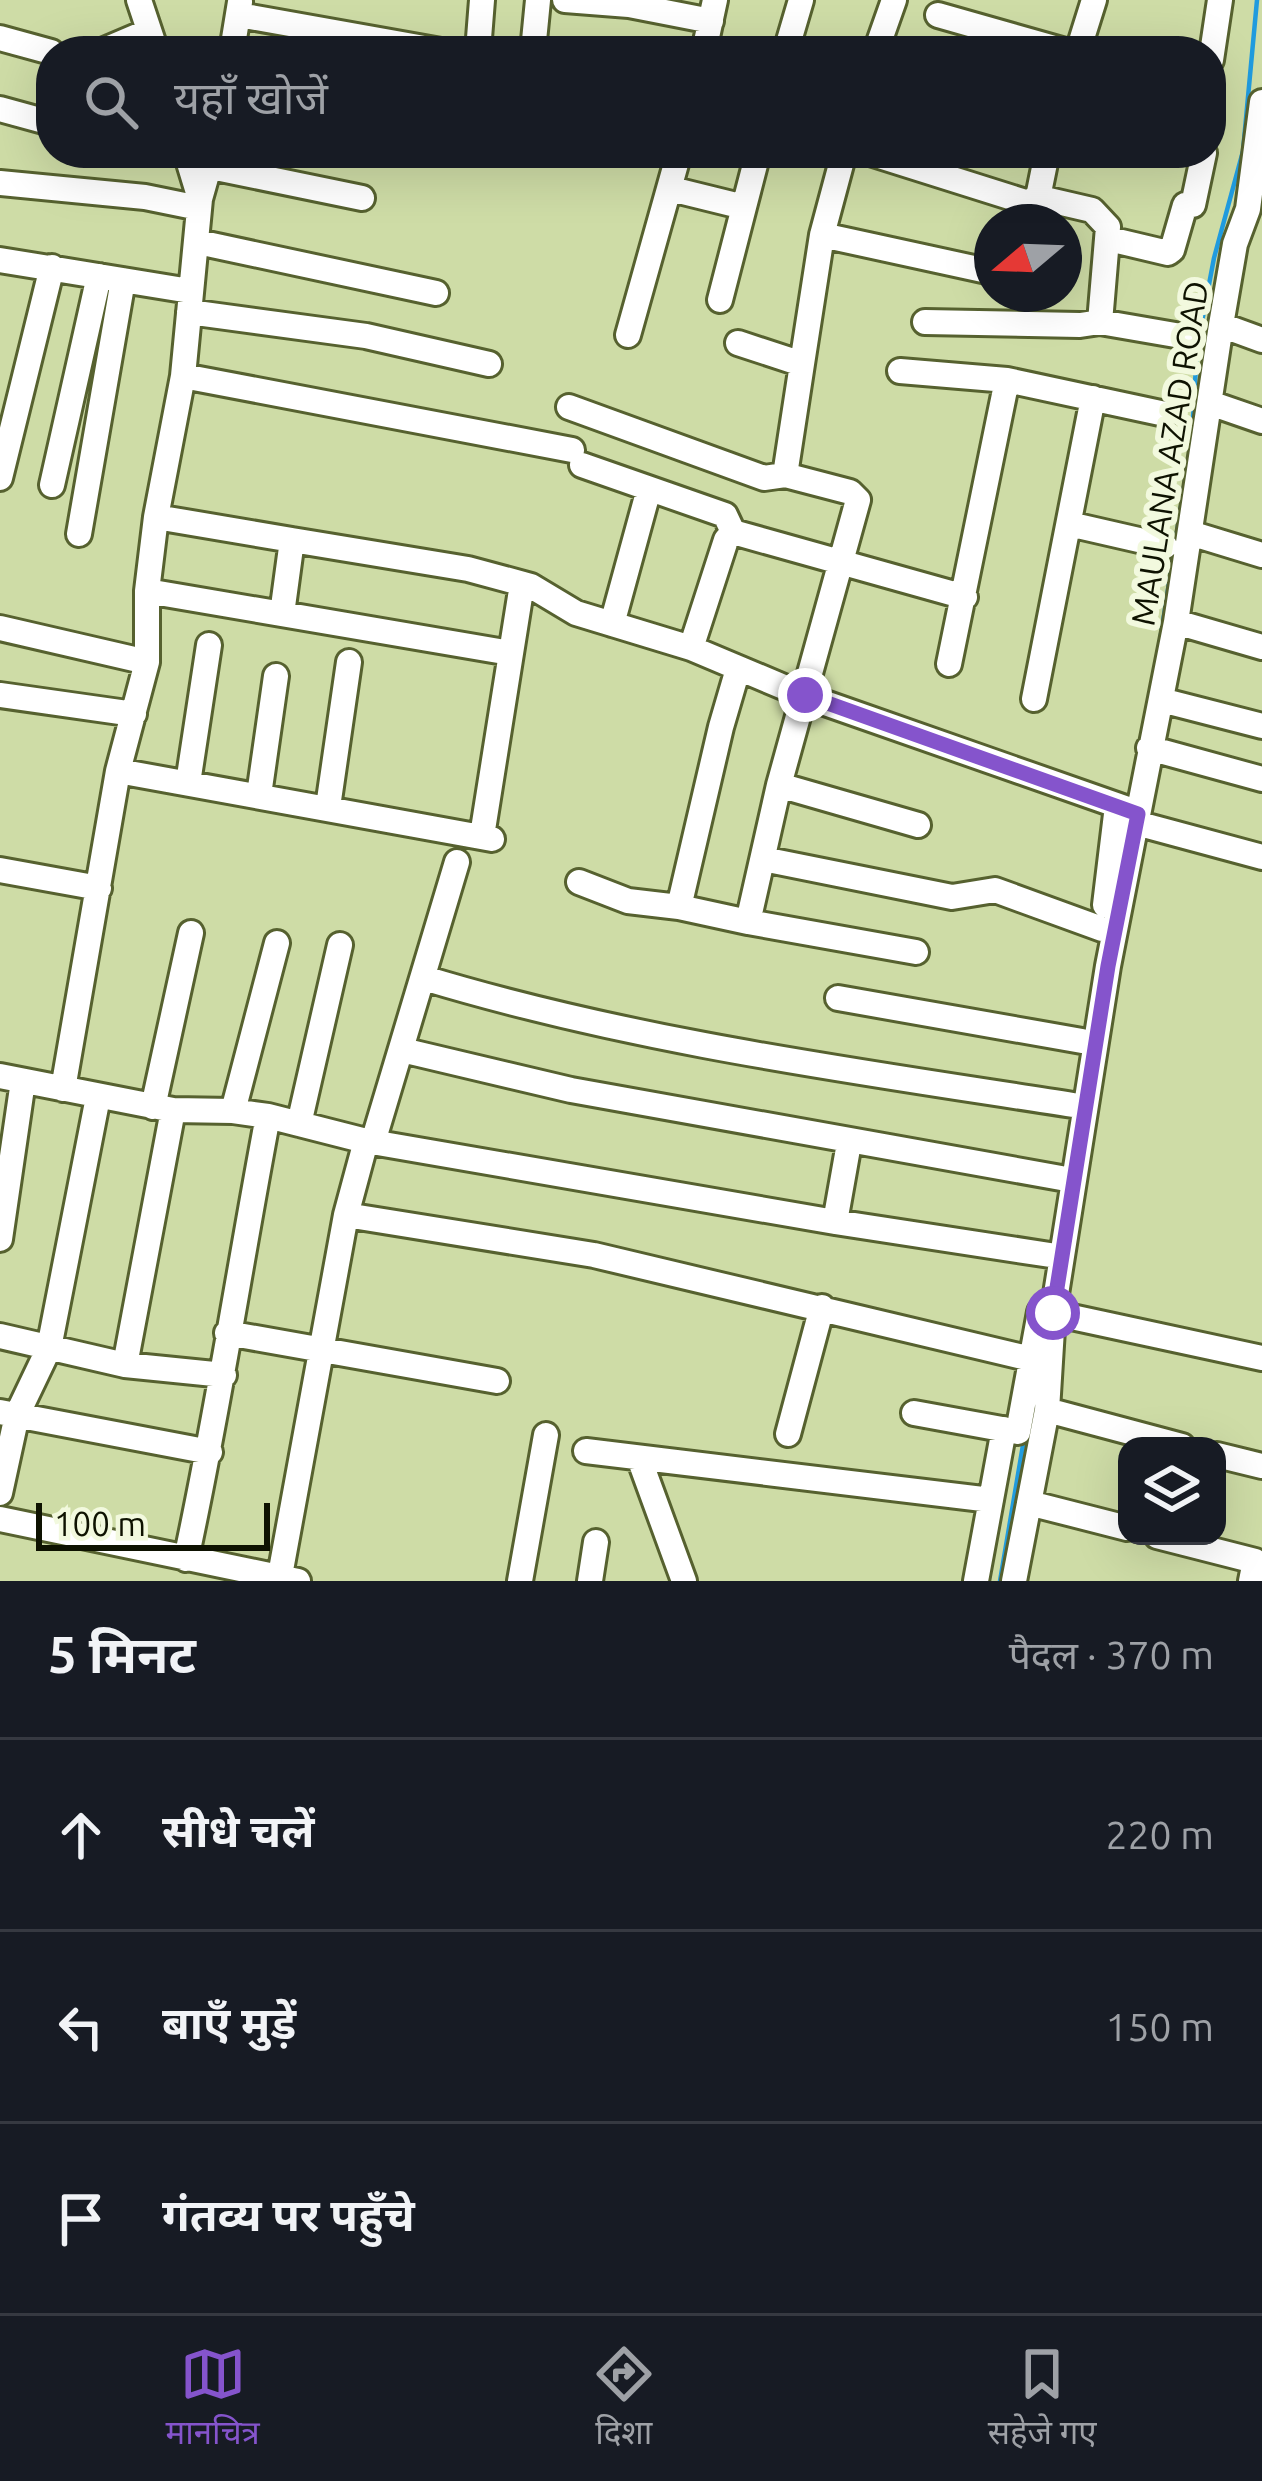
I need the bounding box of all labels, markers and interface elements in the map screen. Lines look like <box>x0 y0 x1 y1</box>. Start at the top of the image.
search box <box>36 36 1226 168</box>
icon: search <box>78 69 144 135</box>
text: यहाँ खोजें <box>174 72 328 123</box>
north arrow <box>974 204 1082 312</box>
street label: MAULANA AZAD ROAD <box>1123 278 1215 628</box>
route end <box>778 668 832 722</box>
route start <box>1026 1286 1080 1340</box>
map controls <box>1118 1437 1226 1545</box>
button: layers <box>1118 1437 1226 1545</box>
scale bar <box>36 1497 270 1550</box>
text: 100 m <box>54 1505 146 1542</box>
text: 5 मिनट <box>48 1625 196 1683</box>
text: पैदल · 370 m <box>1009 1633 1214 1676</box>
icon: ahead <box>48 1802 114 1868</box>
text: सीधे चलें <box>162 1805 315 1856</box>
text: 220 m <box>1105 1813 1214 1856</box>
icon: left <box>48 1994 114 2060</box>
text: बाएँ मुड़ें <box>162 1997 296 2048</box>
text: 150 m <box>1105 2005 1214 2048</box>
icon: arrive <box>48 2186 114 2252</box>
text: गंतव्य पर पहुँचे <box>162 2189 415 2240</box>
tab: मानचित्र <box>165 2341 260 2457</box>
tab: दिशा <box>591 2341 657 2457</box>
tab: सहेजे गए <box>988 2341 1096 2457</box>

